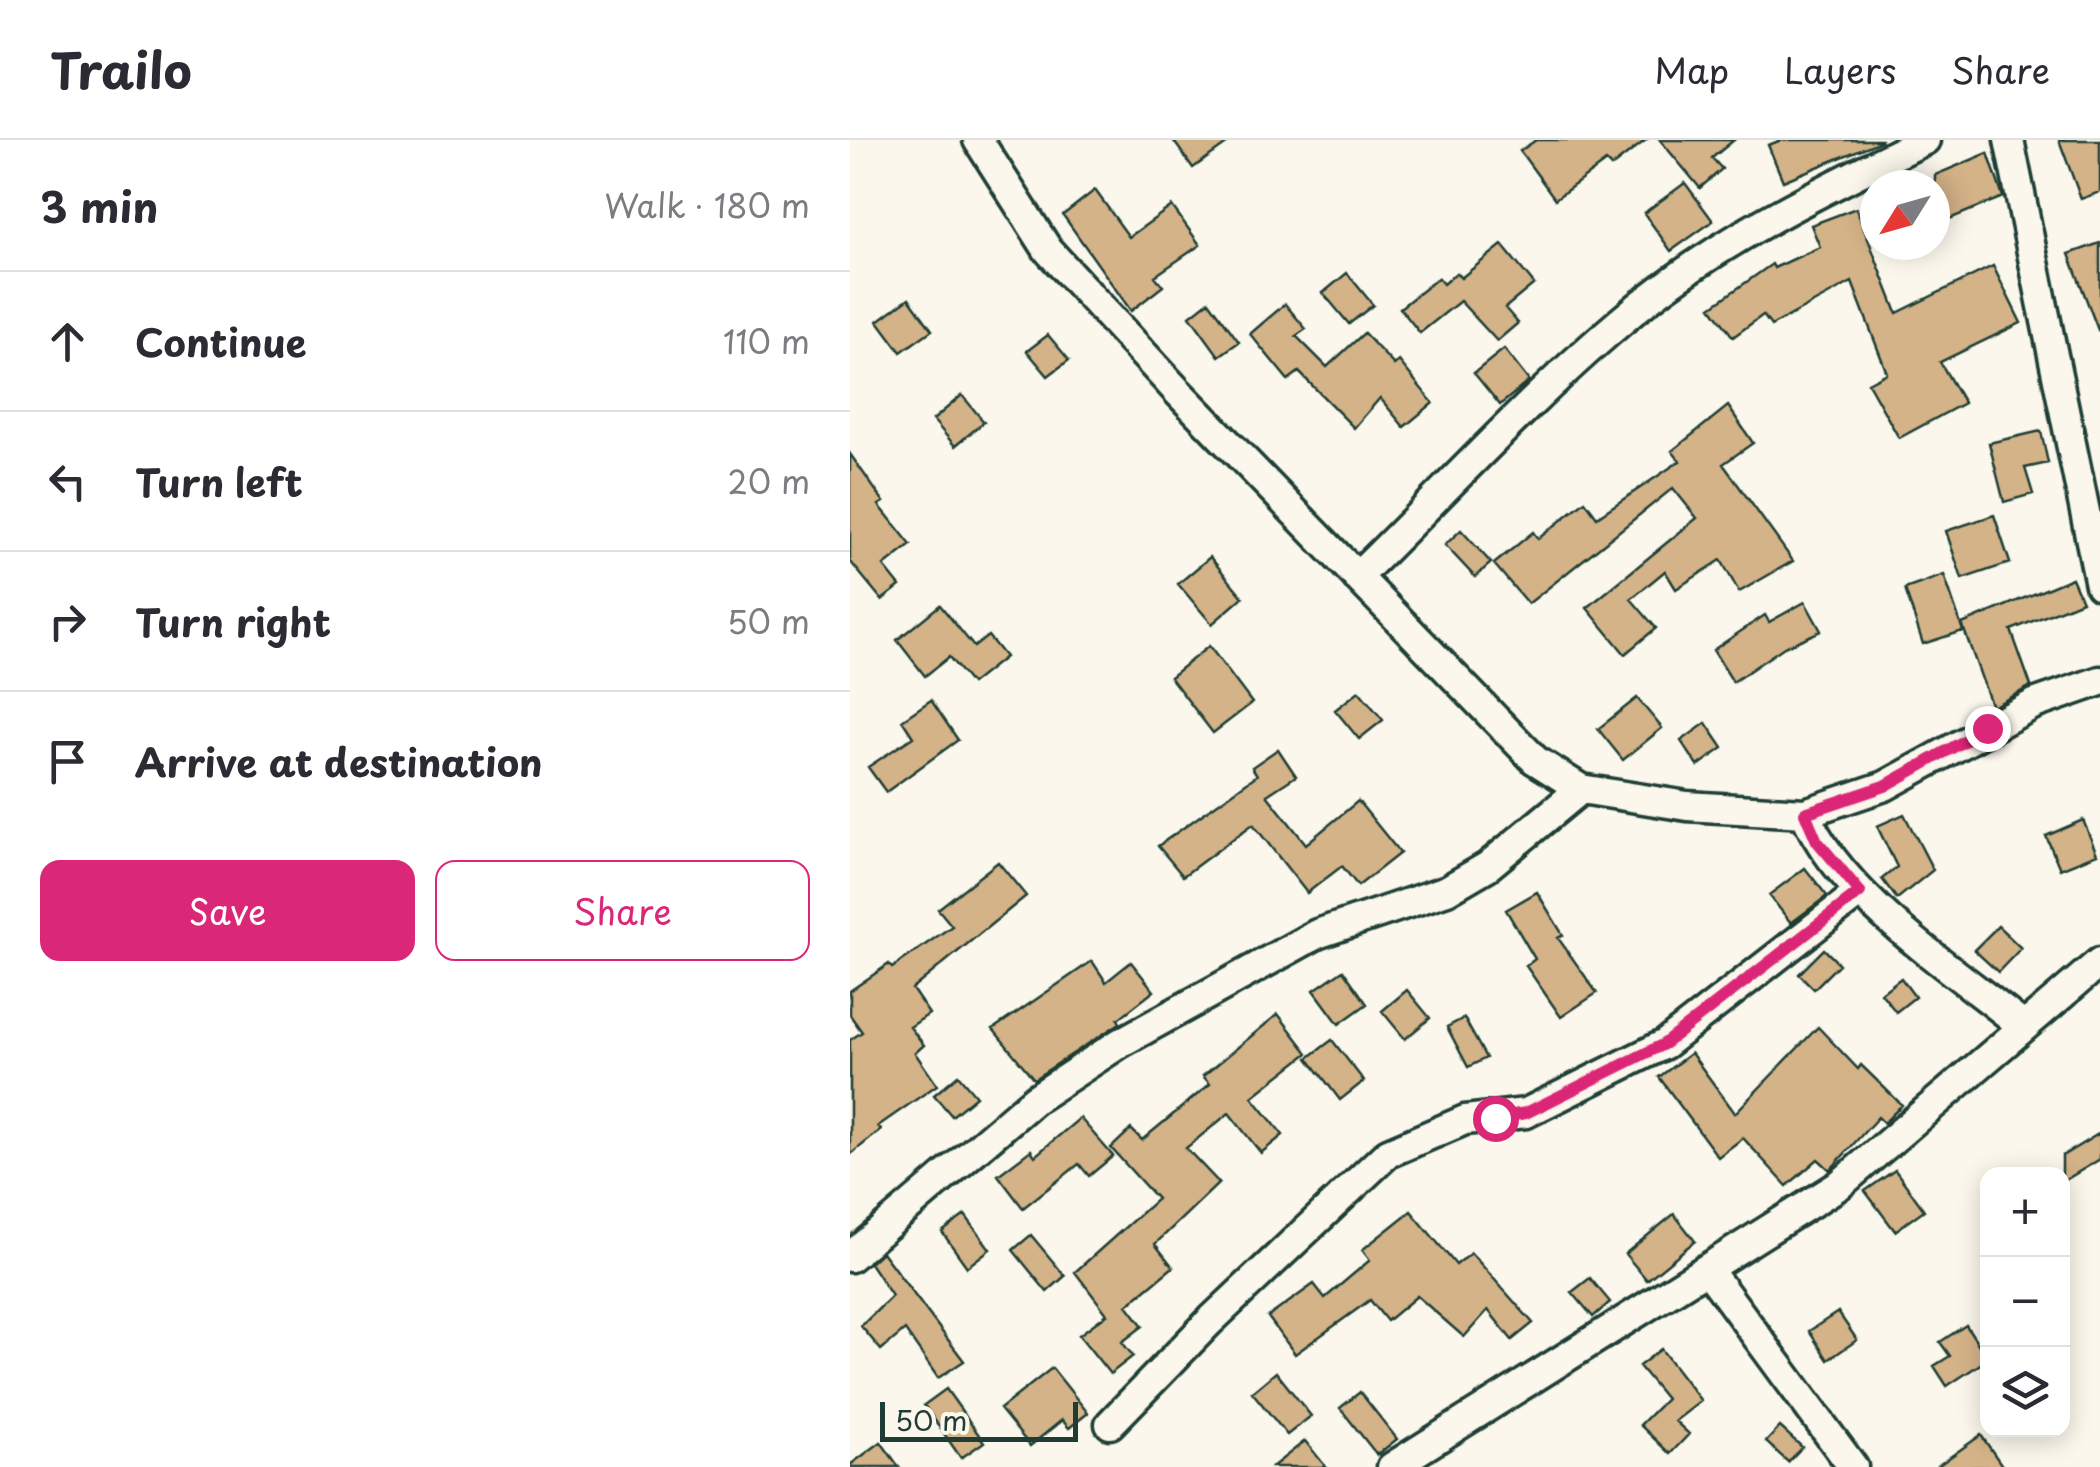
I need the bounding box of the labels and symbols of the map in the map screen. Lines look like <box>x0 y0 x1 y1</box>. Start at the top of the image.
north arrow <box>1860 170 1950 260</box>
route end <box>1965 706 2011 752</box>
route start <box>1473 1096 1519 1142</box>
scale bar <box>880 1397 1078 1442</box>

